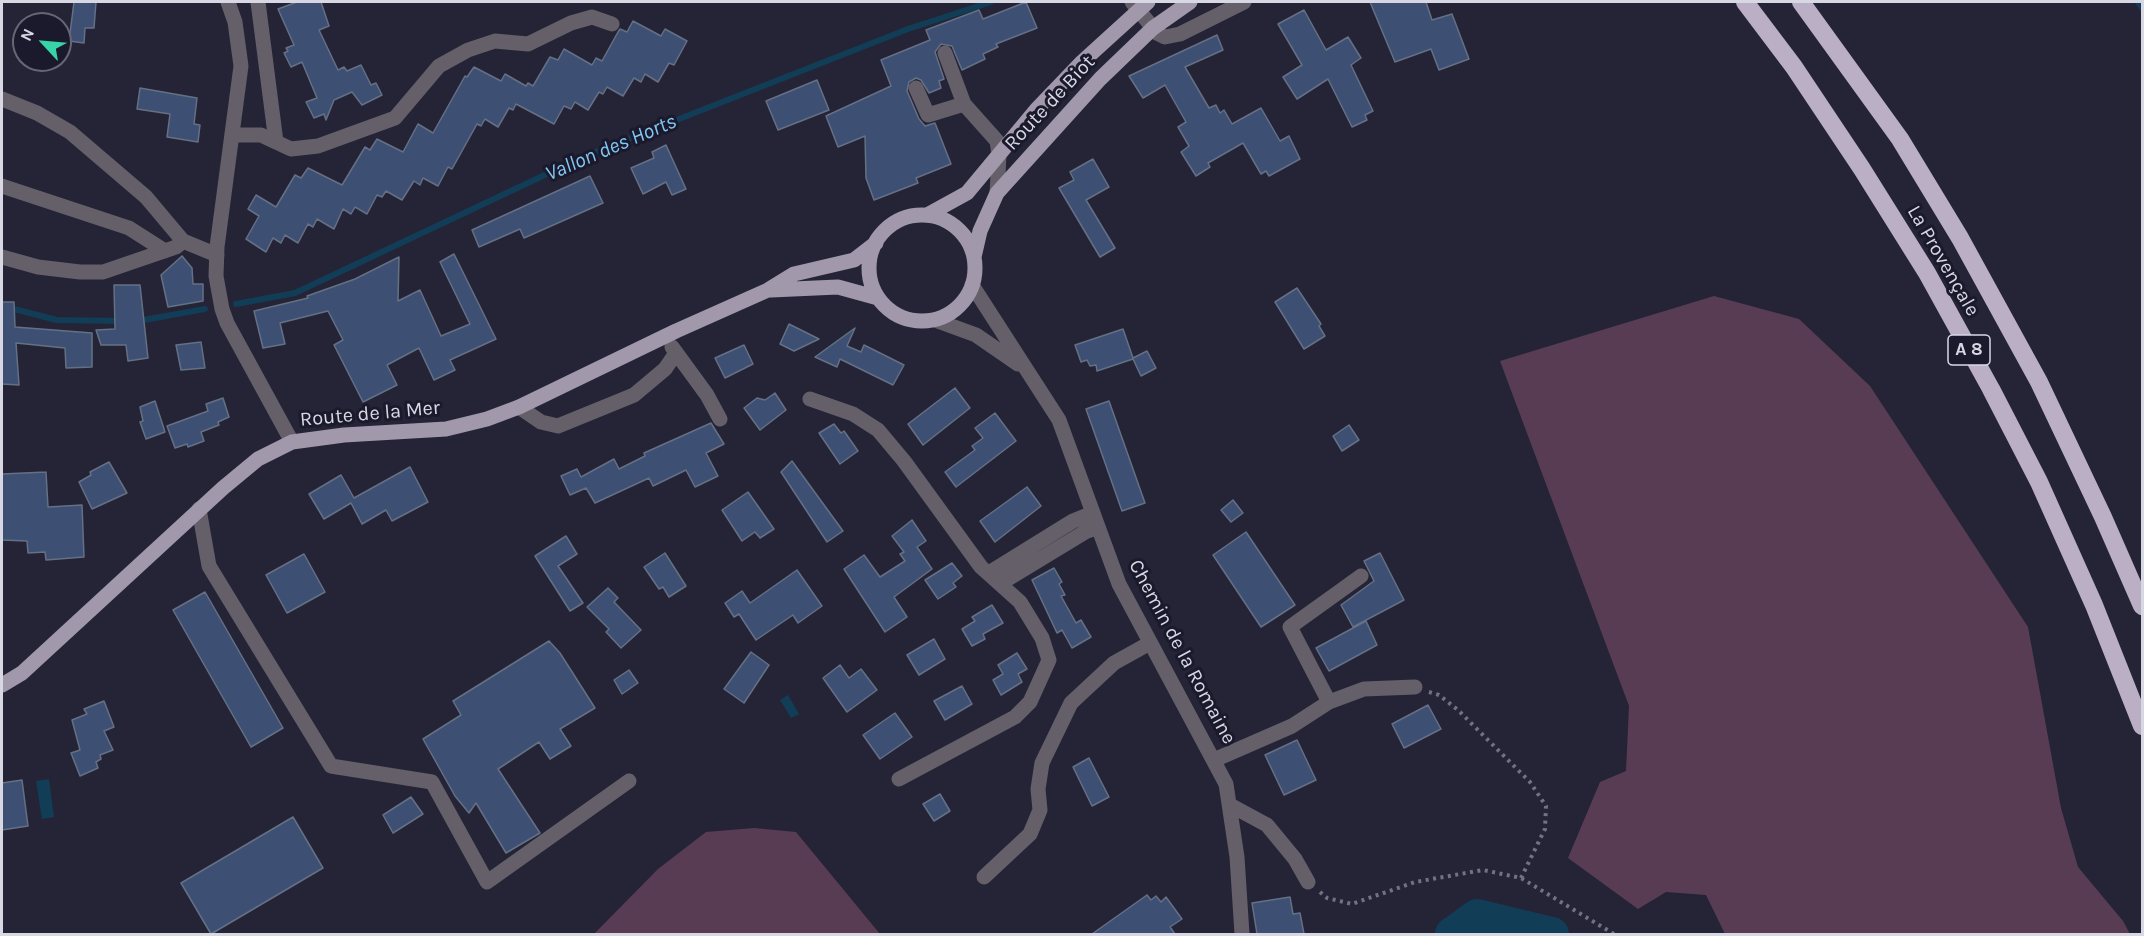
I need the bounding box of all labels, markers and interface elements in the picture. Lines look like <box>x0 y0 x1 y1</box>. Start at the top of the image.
north arrow <box>12 12 72 72</box>
text: N <box>16 25 38 44</box>
street label: Route de Biot <box>1000 50 1100 156</box>
water label: Vallon des Horts <box>542 109 680 187</box>
street label: La Provençale <box>1902 201 1984 321</box>
road number: A 8 <box>1948 335 1990 365</box>
street label: Route de la Mer <box>299 396 441 432</box>
street label: Chemin de la Romaine <box>1123 556 1241 748</box>

